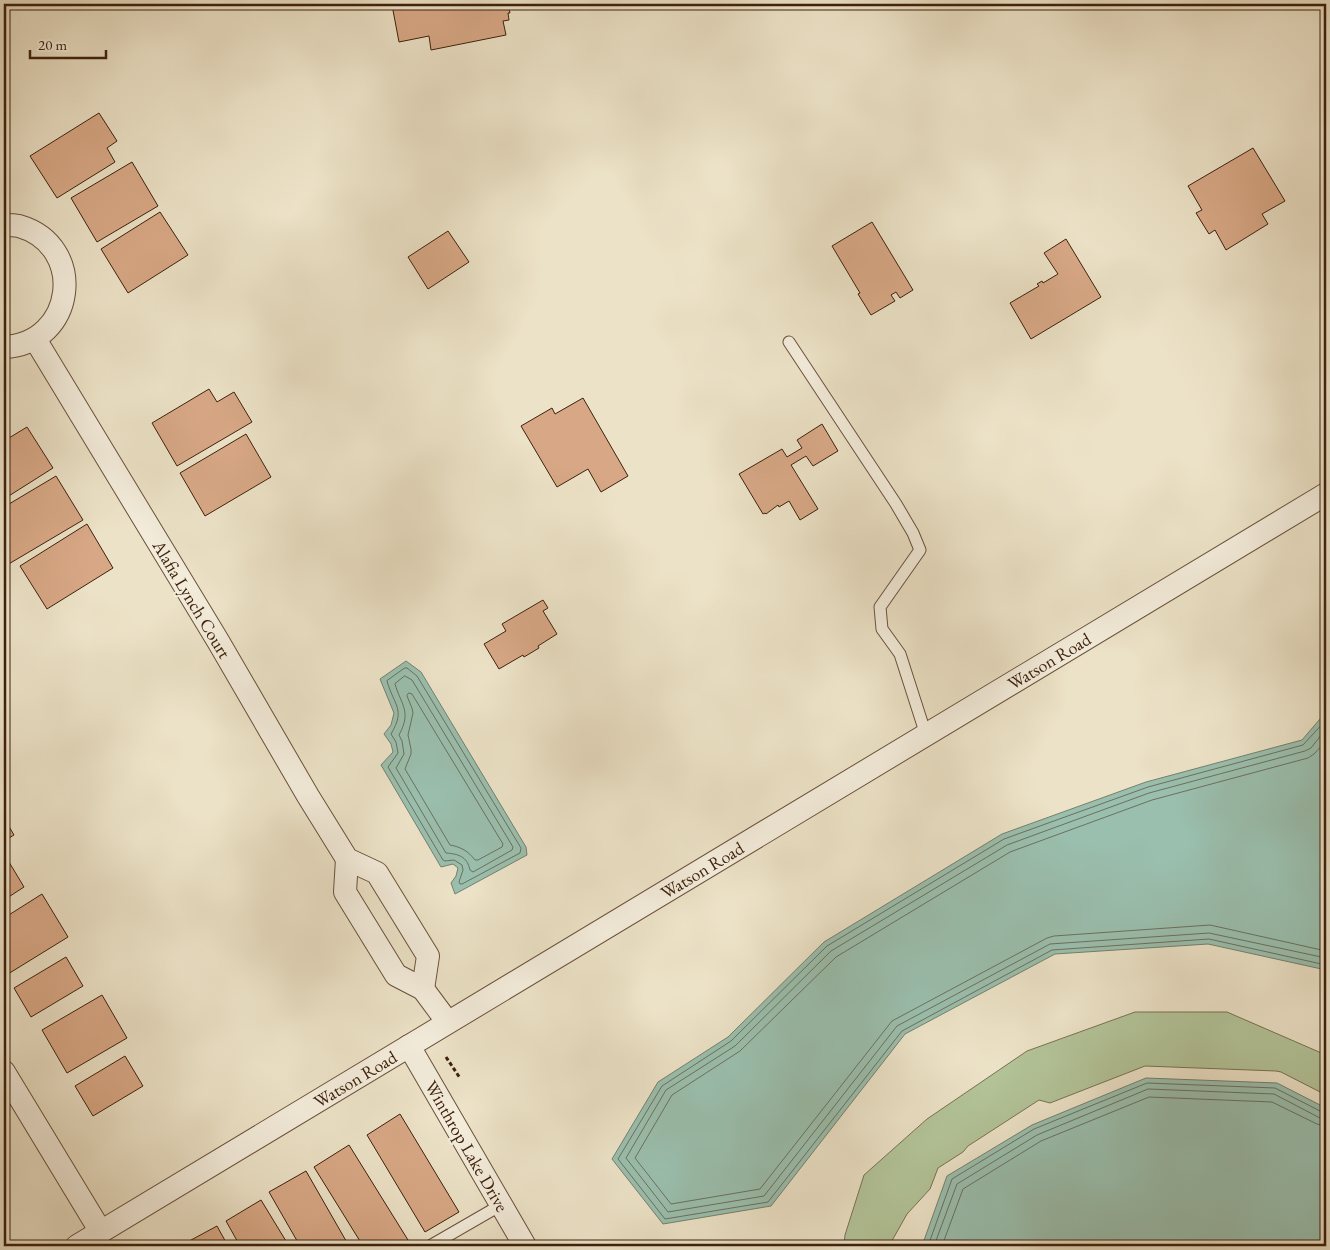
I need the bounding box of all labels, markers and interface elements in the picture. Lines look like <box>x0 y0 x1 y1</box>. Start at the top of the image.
scale bar <box>30 28 106 60</box>
text: 20 m <box>38 35 67 54</box>
street label: Alafia Lynch Court <box>147 535 237 663</box>
street label: Watson Road <box>1003 627 1096 695</box>
street label: Watson Road <box>656 836 749 904</box>
street label: Watson Road <box>309 1045 402 1113</box>
street label: Winthrop Lake Drive <box>420 1076 514 1216</box>

